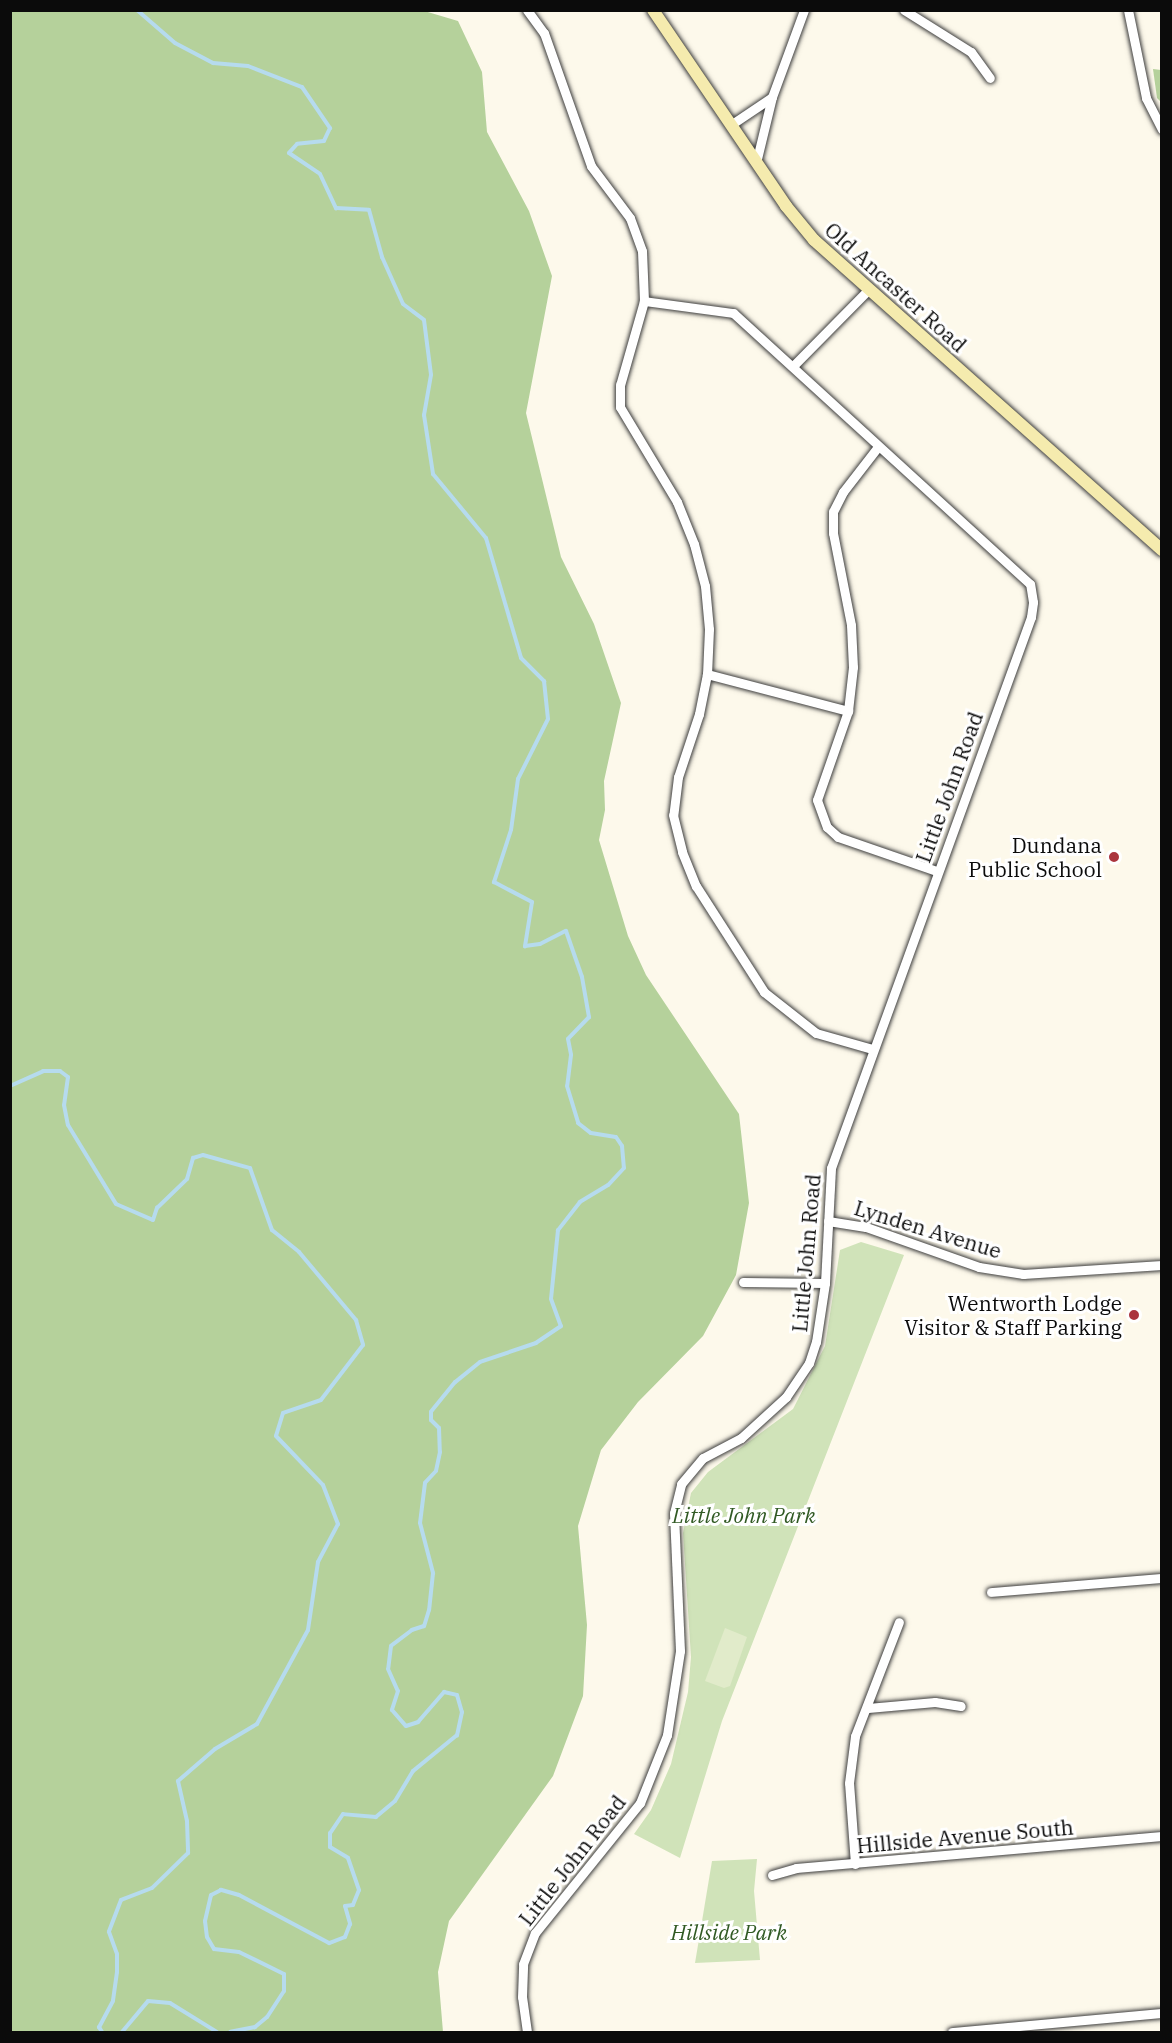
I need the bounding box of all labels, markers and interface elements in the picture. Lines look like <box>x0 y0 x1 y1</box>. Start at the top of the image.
street label: Old Ancaster Road <box>820 217 972 357</box>
street label: Little John Road <box>910 708 988 866</box>
place label: Dundana Public School <box>968 832 1102 882</box>
marker: Dundana Public School <box>1107 850 1121 864</box>
street label: Little John Road <box>787 1173 825 1333</box>
street label: Lynden Avenue <box>851 1195 1005 1263</box>
place label: Wentworth Lodge Visitor & Staff Parking <box>904 1290 1122 1340</box>
marker: Wentworth Lodge Visitor & Staff Parking <box>1127 1308 1141 1322</box>
park label: Little John Park <box>672 1502 816 1528</box>
street label: Little John Road <box>513 1790 631 1930</box>
street label: Hillside Avenue South <box>855 1814 1075 1858</box>
park label: Hillside Park <box>671 1919 787 1945</box>

